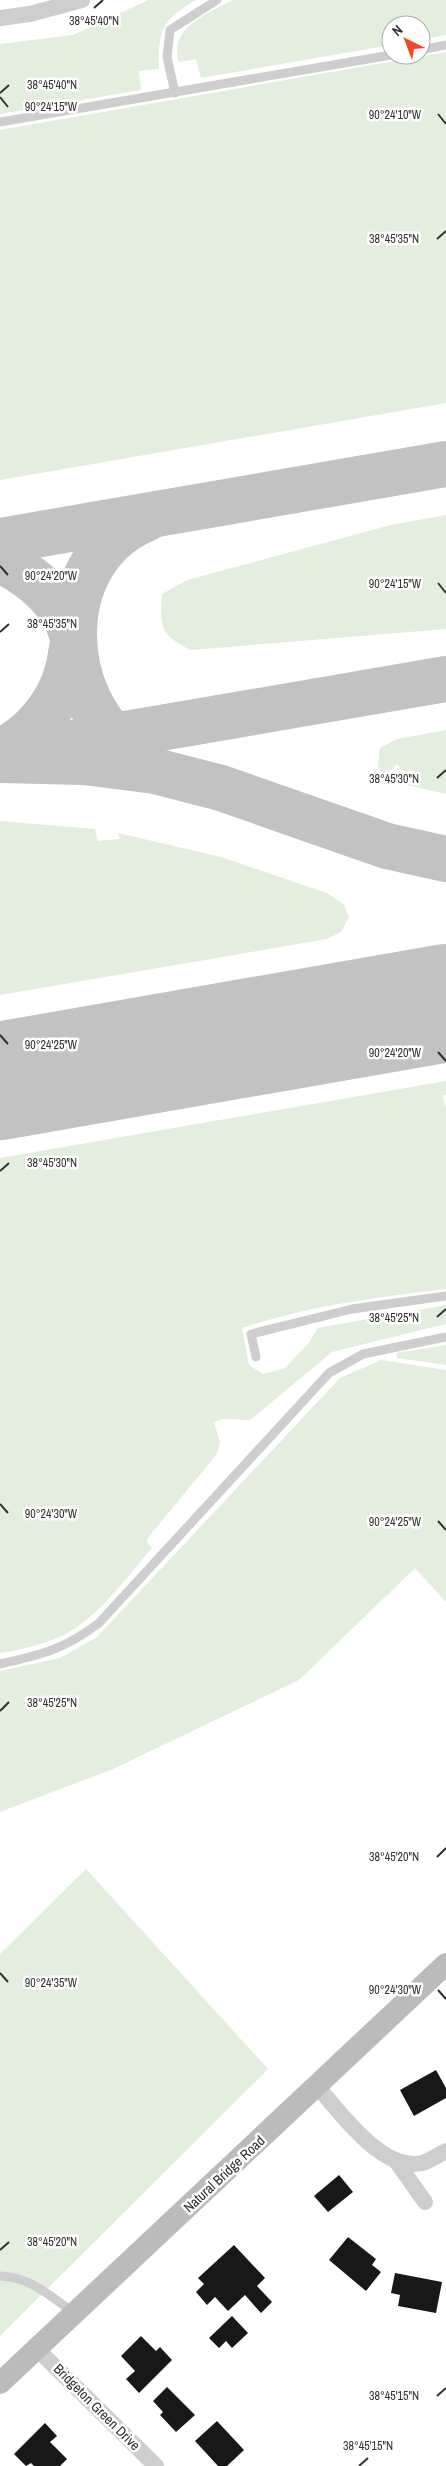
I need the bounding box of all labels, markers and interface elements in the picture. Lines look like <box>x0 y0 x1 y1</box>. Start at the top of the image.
text: 38°45'40"N <box>69 13 119 29</box>
north arrow <box>381 15 431 65</box>
text: N <box>388 21 406 40</box>
text: 38°45'40"N <box>27 77 77 93</box>
text: 90°24'15"W <box>25 99 78 115</box>
text: 90°24'10"W <box>369 107 422 123</box>
text: 38°45'35"N <box>369 231 419 247</box>
text: 90°24'20"W <box>25 568 78 584</box>
text: 90°24'15"W <box>369 576 422 592</box>
text: 38°45'35"N <box>27 616 77 632</box>
text: 38°45'30"N <box>369 771 419 787</box>
text: 90°24'25"W <box>25 1037 78 1053</box>
text: 90°24'20"W <box>369 1045 422 1061</box>
text: 38°45'30"N <box>27 1155 77 1171</box>
text: 38°45'25"N <box>369 1310 419 1326</box>
text: 90°24'30"W <box>25 1506 78 1522</box>
text: 90°24'25"W <box>369 1514 422 1530</box>
text: 38°45'25"N <box>27 1695 77 1711</box>
text: 38°45'20"N <box>369 1849 419 1865</box>
text: 90°24'35"W <box>25 1975 78 1991</box>
text: 90°24'30"W <box>369 1982 422 1998</box>
street label: Natural Bridge Road <box>180 2132 268 2216</box>
text: 38°45'20"N <box>27 2234 77 2250</box>
street label: Bridgeton Green Drive <box>50 2360 144 2454</box>
text: 38°45'15"N <box>369 2388 419 2404</box>
text: 38°45'15"N <box>343 2438 393 2454</box>

